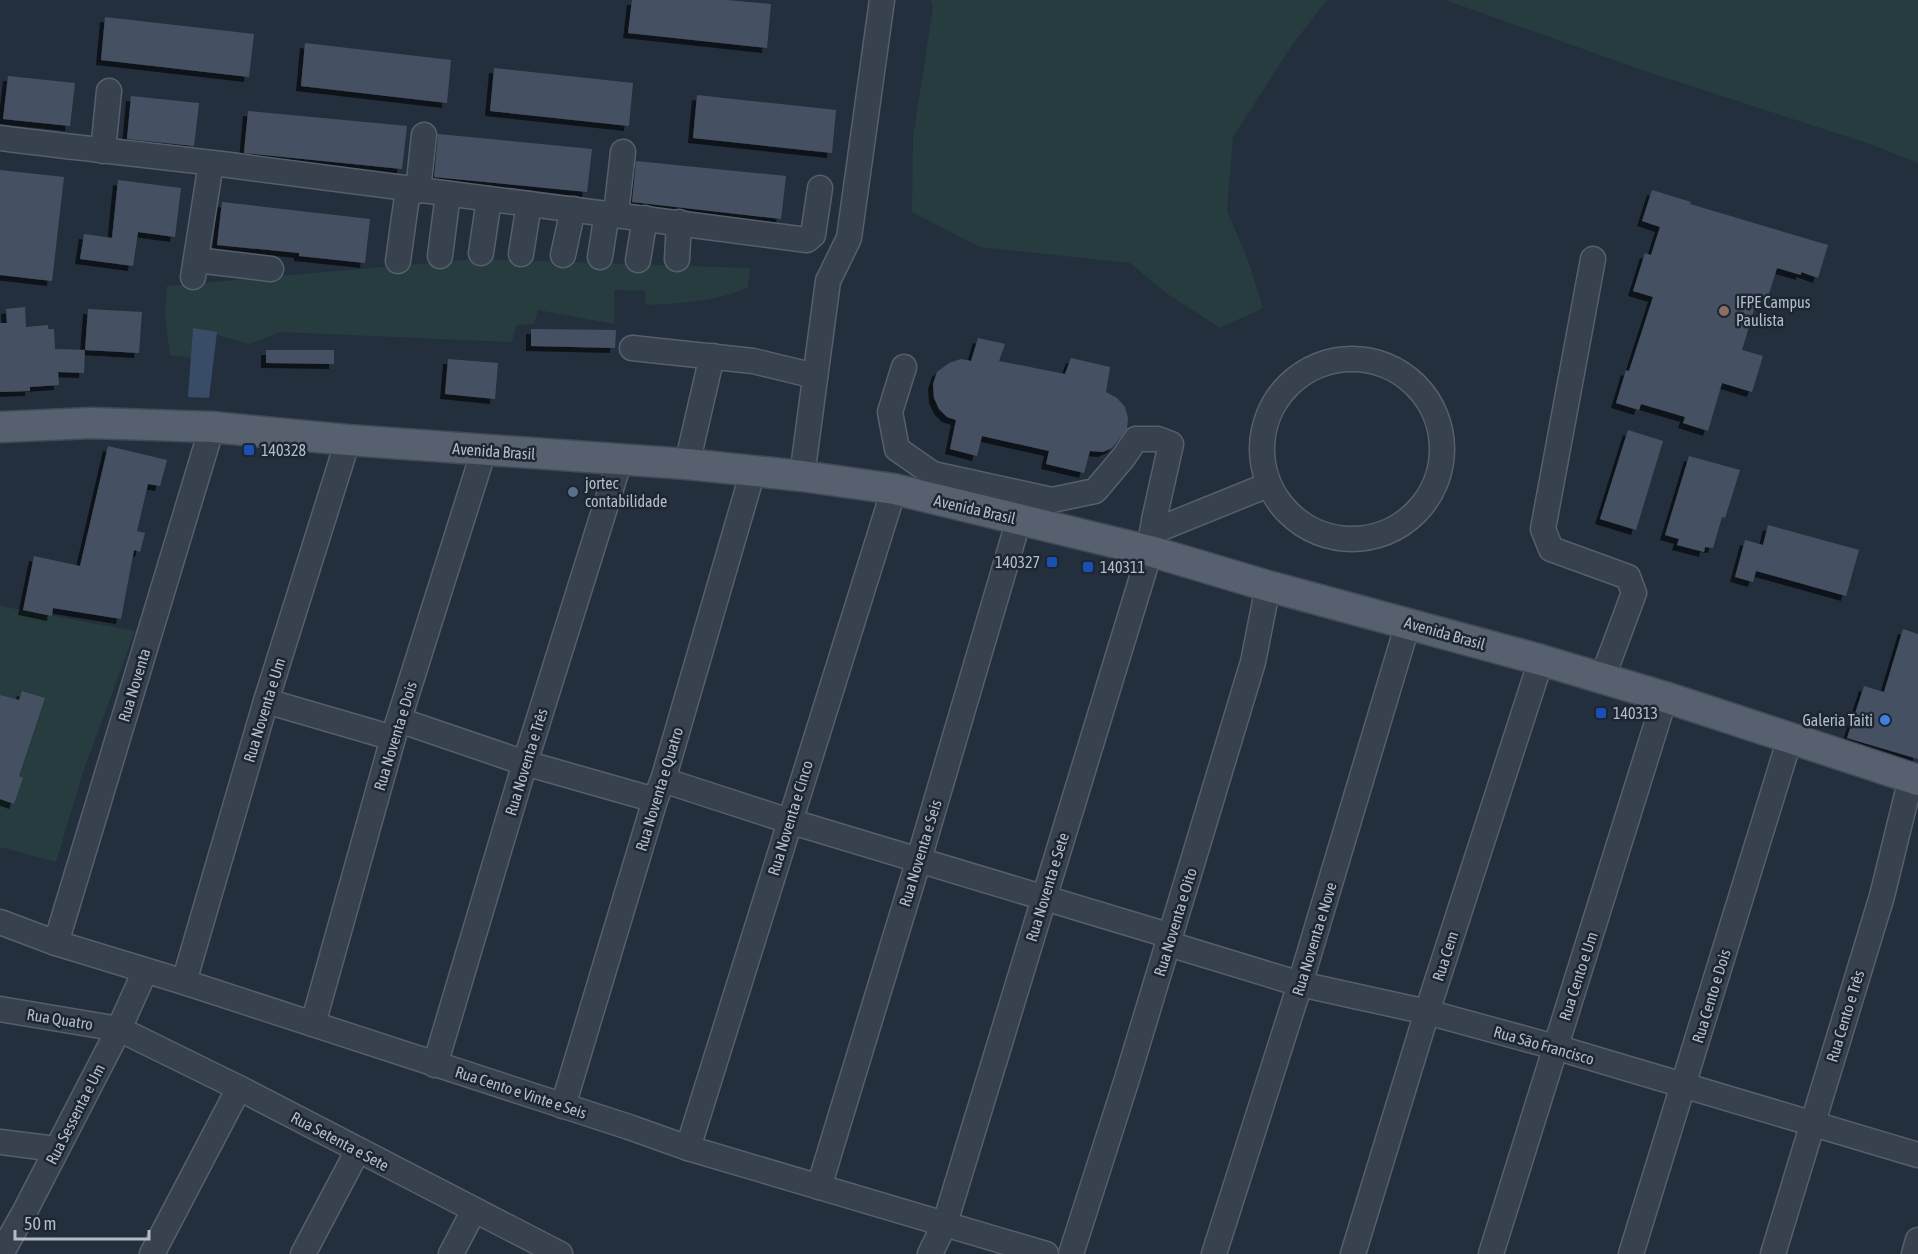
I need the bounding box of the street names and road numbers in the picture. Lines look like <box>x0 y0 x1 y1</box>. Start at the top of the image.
street label: Avenida Brasil <box>452 439 537 463</box>
street label: Avenida Brasil <box>932 491 1018 527</box>
street label: Avenida Brasil <box>1403 613 1488 653</box>
street label: Rua Noventa <box>114 646 154 724</box>
street label: Rua Noventa e Um <box>240 656 288 764</box>
street label: Rua Noventa e Dois <box>370 679 420 793</box>
street label: Rua Noventa e Três <box>501 706 551 818</box>
street label: Rua Noventa e Quatro <box>632 725 686 853</box>
street label: Rua Noventa e Cinco <box>764 758 816 878</box>
street label: Rua Noventa e Seis <box>895 797 945 909</box>
street label: Rua Noventa e Sete <box>1022 830 1072 944</box>
street label: Rua Noventa e Oito <box>1150 866 1200 978</box>
street label: Rua Noventa e Nove <box>1288 880 1340 998</box>
street label: Rua Cem <box>1429 929 1461 983</box>
street label: Rua Cento e Um <box>1555 929 1601 1023</box>
street label: Rua Cento e Dois <box>1688 947 1734 1045</box>
street label: Rua Cento e Três <box>1823 968 1868 1064</box>
street label: Rua Quatro <box>26 1005 94 1033</box>
street label: Rua São Francisco <box>1492 1022 1596 1068</box>
street label: Rua Sessenta e Um <box>42 1061 108 1167</box>
street label: Rua Cento e Vinte e Seis <box>453 1062 589 1122</box>
street label: Rua Setenta e Sete <box>288 1108 392 1174</box>

